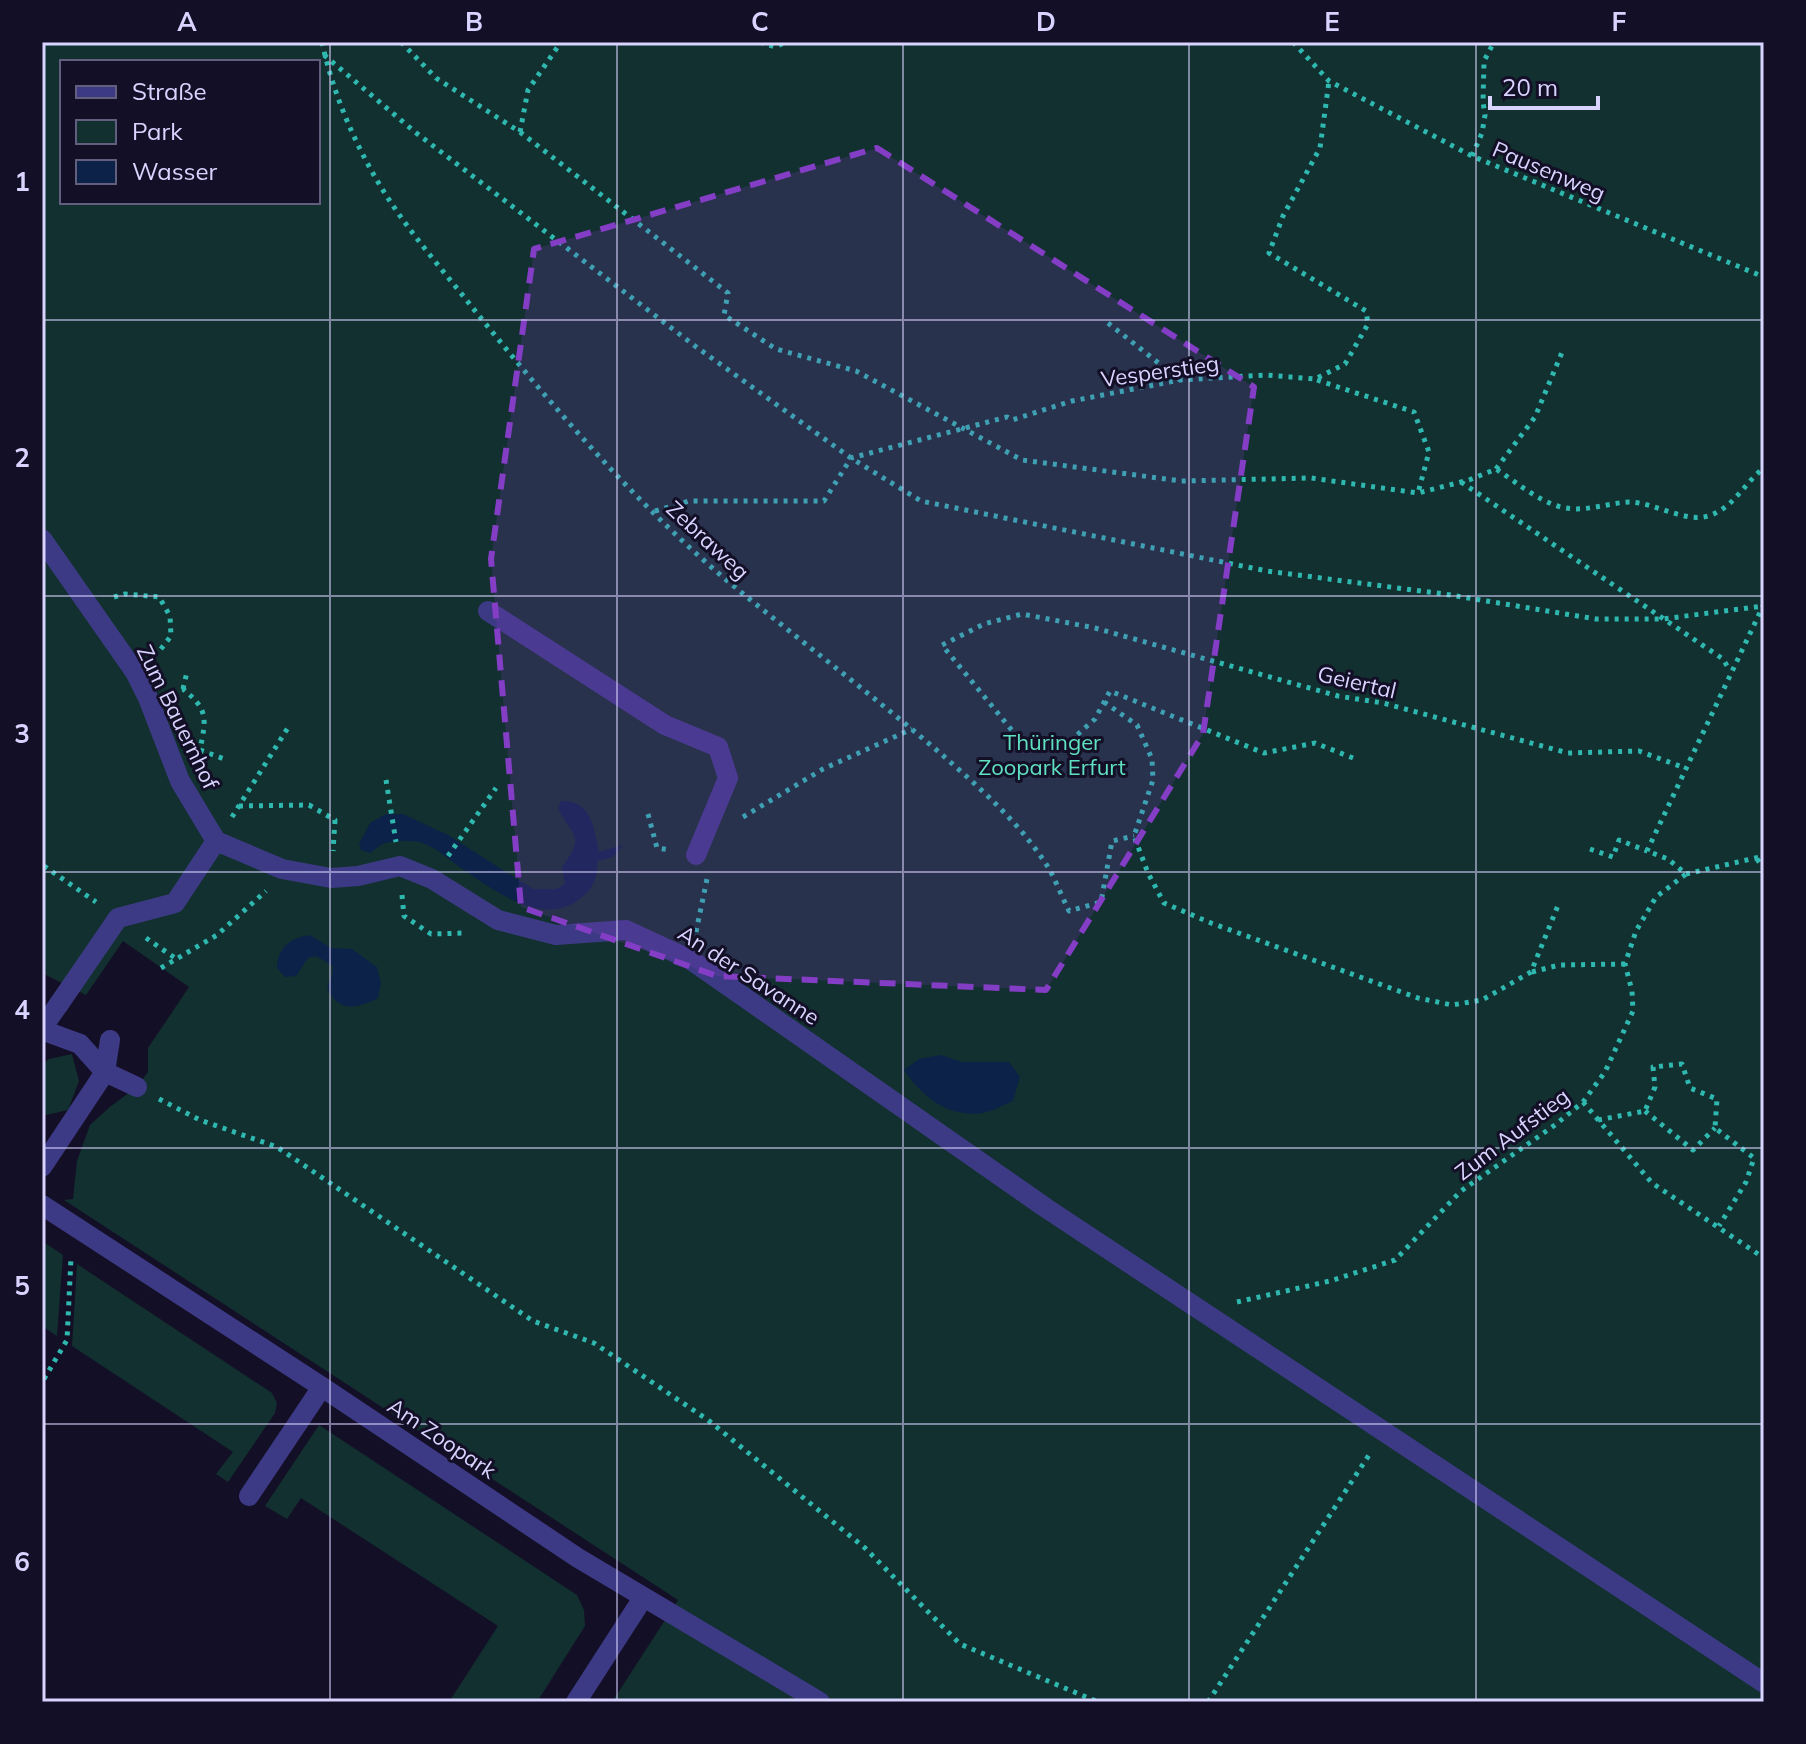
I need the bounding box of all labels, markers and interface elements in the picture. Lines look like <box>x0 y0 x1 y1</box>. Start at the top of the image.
text: A <box>177 5 197 38</box>
text: B <box>465 5 483 38</box>
text: C <box>751 5 769 38</box>
text: D <box>1036 5 1056 38</box>
text: E <box>1324 5 1340 38</box>
text: F <box>1612 5 1627 38</box>
legend <box>60 60 320 204</box>
scale bar <box>1490 60 1598 110</box>
text: 20 m <box>1502 72 1558 102</box>
text: Straße <box>132 76 207 106</box>
text: Park <box>132 116 183 146</box>
street label: Pausenweg <box>1489 135 1609 207</box>
text: Wasser <box>132 156 218 186</box>
text: 1 <box>14 165 30 198</box>
street label: Vesperstieg <box>1099 349 1221 393</box>
text: 2 <box>14 441 30 474</box>
street label: Zebraweg <box>661 495 755 585</box>
street label: Zum Bauernhof <box>131 640 225 794</box>
street label: Geiertal <box>1315 659 1399 705</box>
text: 3 <box>14 717 30 750</box>
park label: Thüringer Zoopark Erfurt <box>978 728 1126 781</box>
street label: An der Savanne <box>673 919 825 1031</box>
text: 4 <box>14 993 30 1026</box>
street label: Zum Aufstieg <box>1449 1082 1575 1186</box>
text: 5 <box>14 1269 30 1302</box>
street label: Am Zoopark <box>382 1391 502 1485</box>
text: 6 <box>14 1545 30 1578</box>

